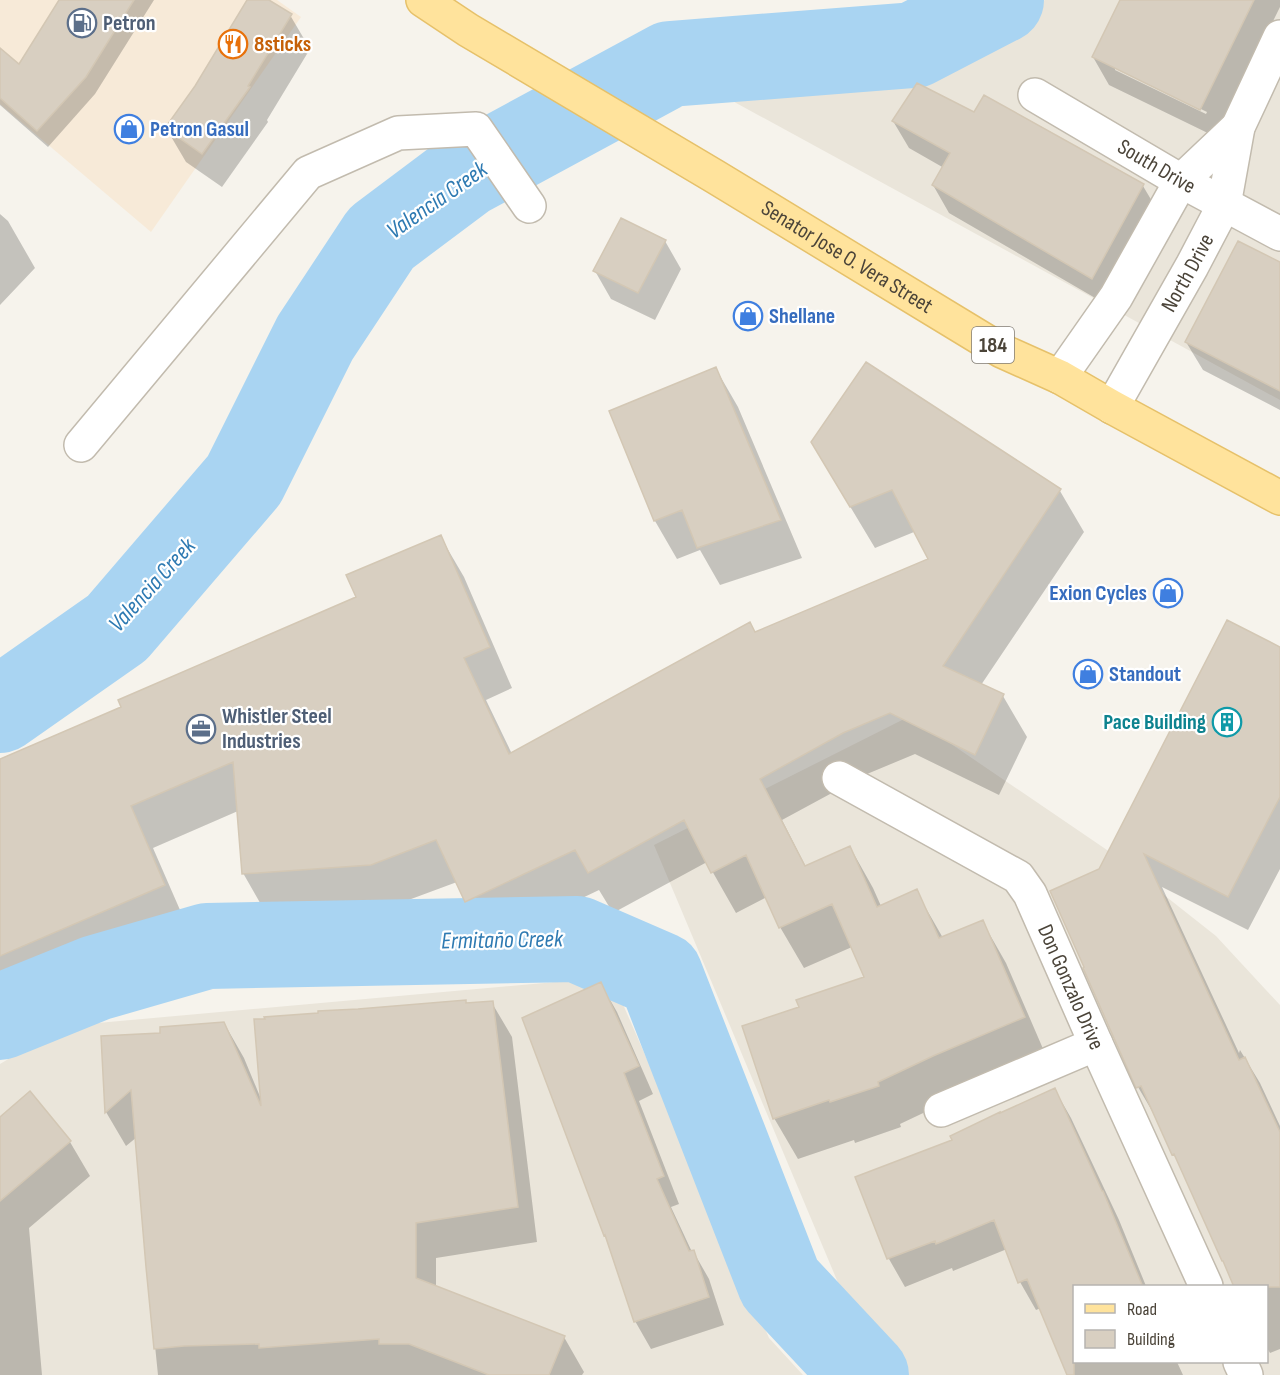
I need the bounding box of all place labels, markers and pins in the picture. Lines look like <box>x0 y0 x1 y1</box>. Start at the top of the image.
fuel station icon: Petron <box>66 7 98 39</box>
place label: Petron <box>103 10 156 37</box>
restaurant icon: 8sticks <box>217 28 249 60</box>
place label: 8sticks <box>254 31 311 58</box>
shop icon: Petron Gasul <box>113 113 145 145</box>
place label: Petron Gasul <box>150 116 249 143</box>
shop icon: Shellane <box>732 300 764 332</box>
place label: Shellane <box>769 303 835 330</box>
shop icon: Exion Cycles <box>1152 577 1184 609</box>
place label: Exion Cycles <box>1049 580 1147 607</box>
shop icon: Standout <box>1072 658 1104 690</box>
place label: Standout <box>1109 661 1181 688</box>
place label: Whistler Steel Industries <box>222 703 332 755</box>
building icon: Pace Building <box>1211 706 1243 738</box>
place label: Pace Building <box>1103 709 1206 736</box>
office icon: Whistler Steel Industries <box>185 713 217 745</box>

